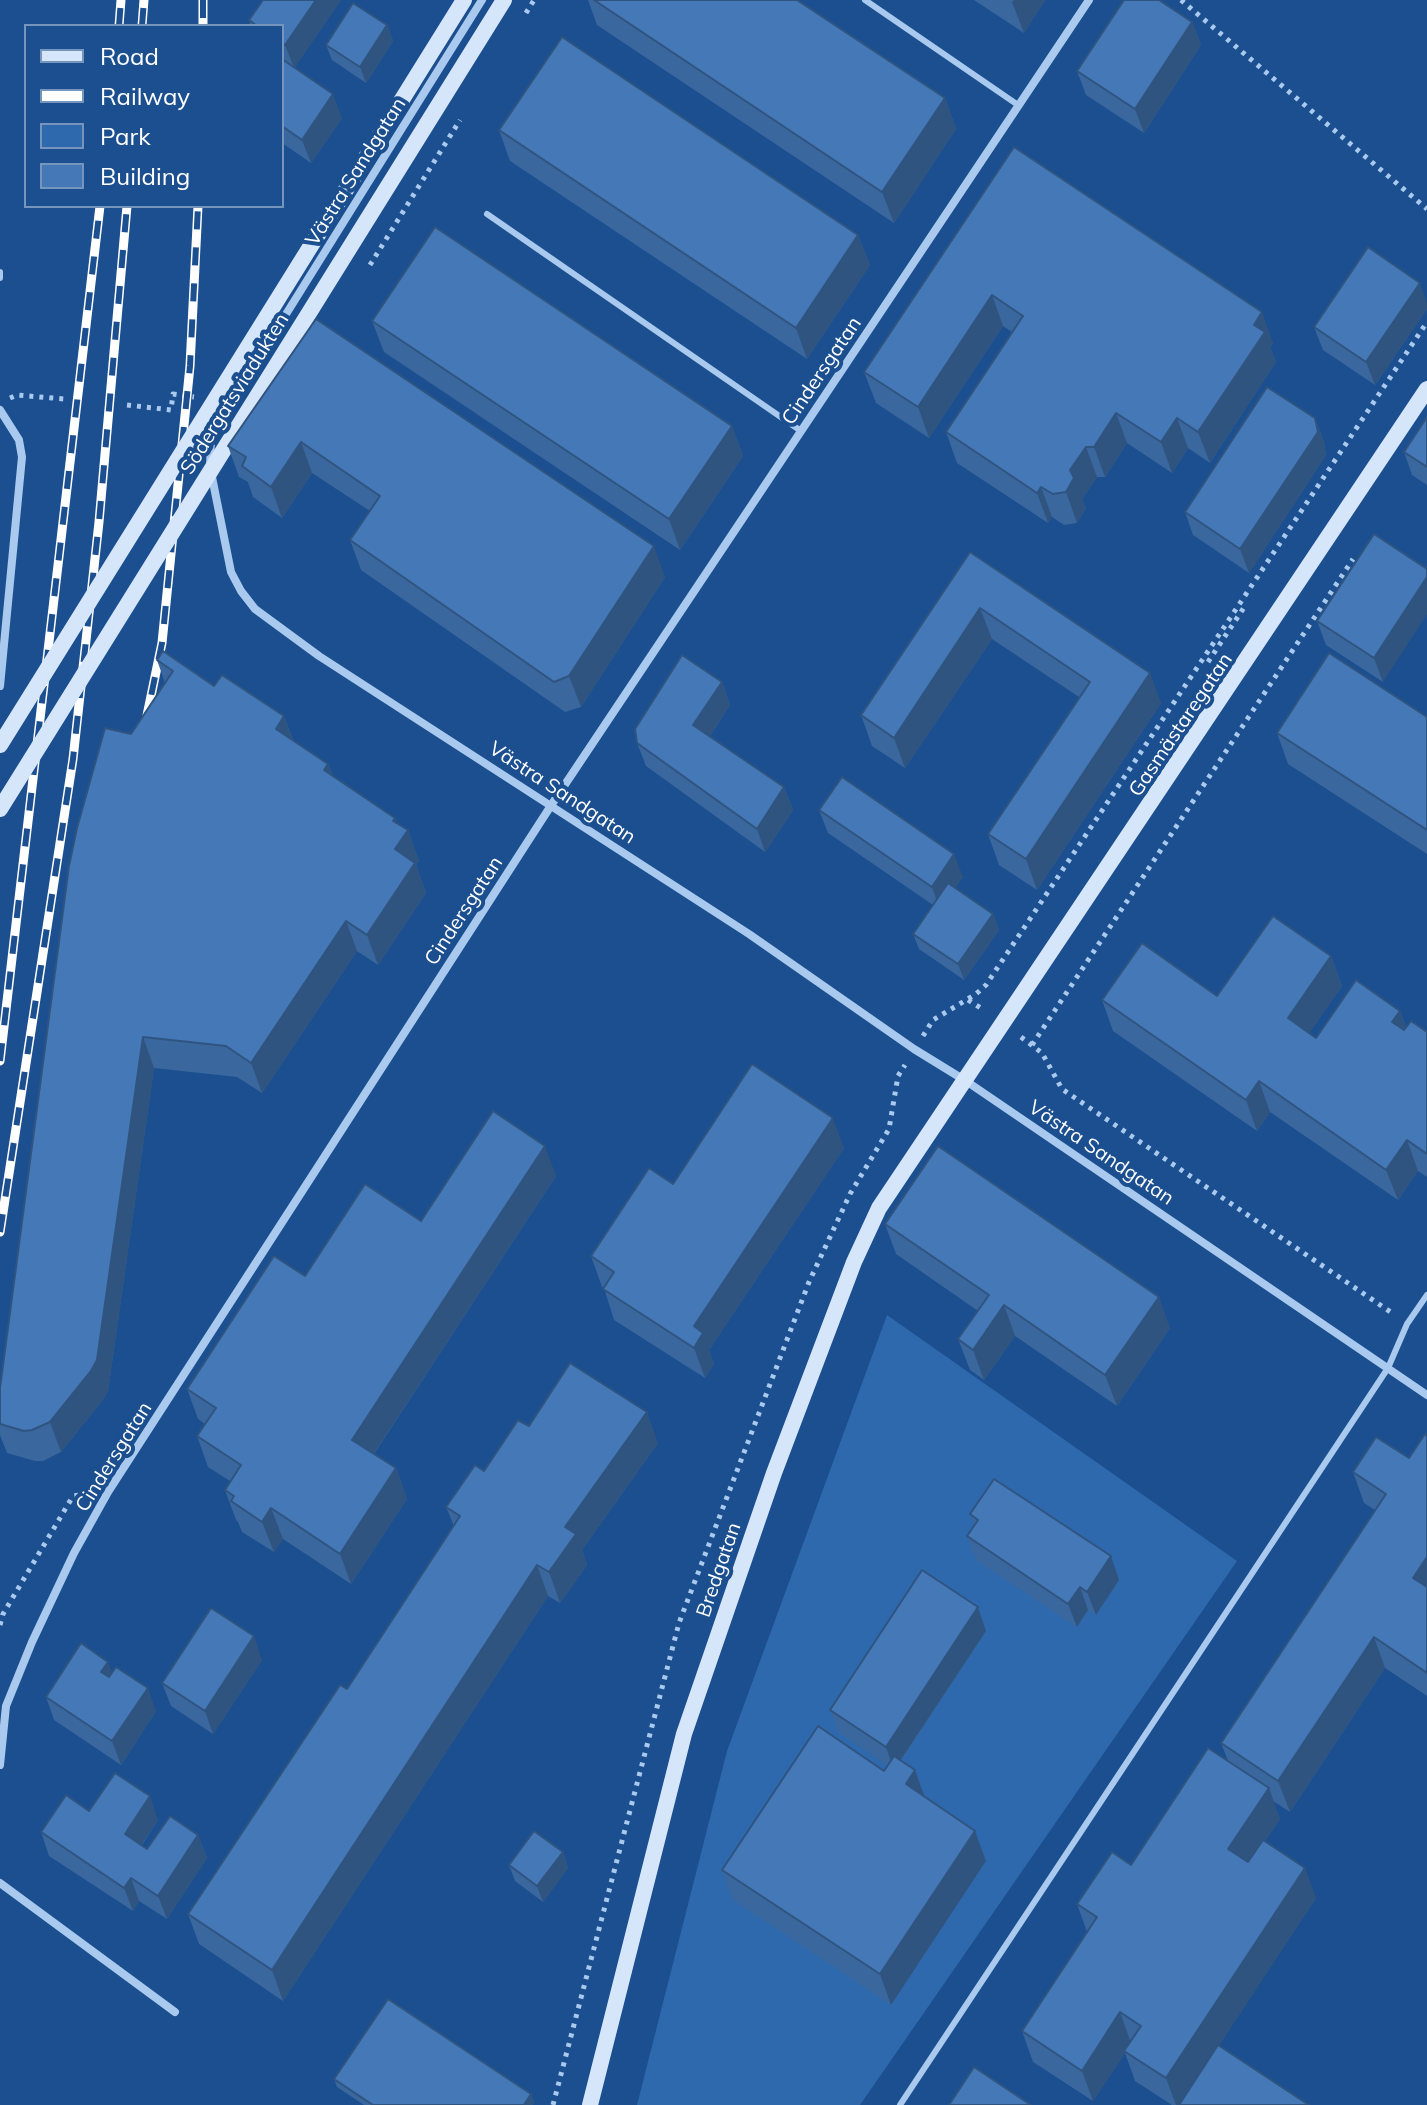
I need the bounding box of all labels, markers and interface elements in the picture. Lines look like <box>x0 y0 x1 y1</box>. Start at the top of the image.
legend <box>24 24 284 208</box>
text: Road <box>100 41 159 71</box>
text: Railway <box>100 81 190 111</box>
street label: Västra Sandgatan <box>301 94 411 250</box>
text: Park <box>100 121 151 151</box>
text: Building <box>100 161 190 191</box>
street label: Södergatsviadukten <box>176 309 294 479</box>
street label: Cindersgatan <box>777 313 867 429</box>
street label: Gasmästaregatan <box>1124 649 1238 801</box>
street label: Västra Sandgatan <box>484 737 640 849</box>
street label: Cindersgatan <box>420 852 508 970</box>
street label: Västra Sandgatan <box>1024 1095 1178 1211</box>
street label: Cindersgatan <box>71 1398 157 1516</box>
street label: Bredgatan <box>692 1520 746 1620</box>

